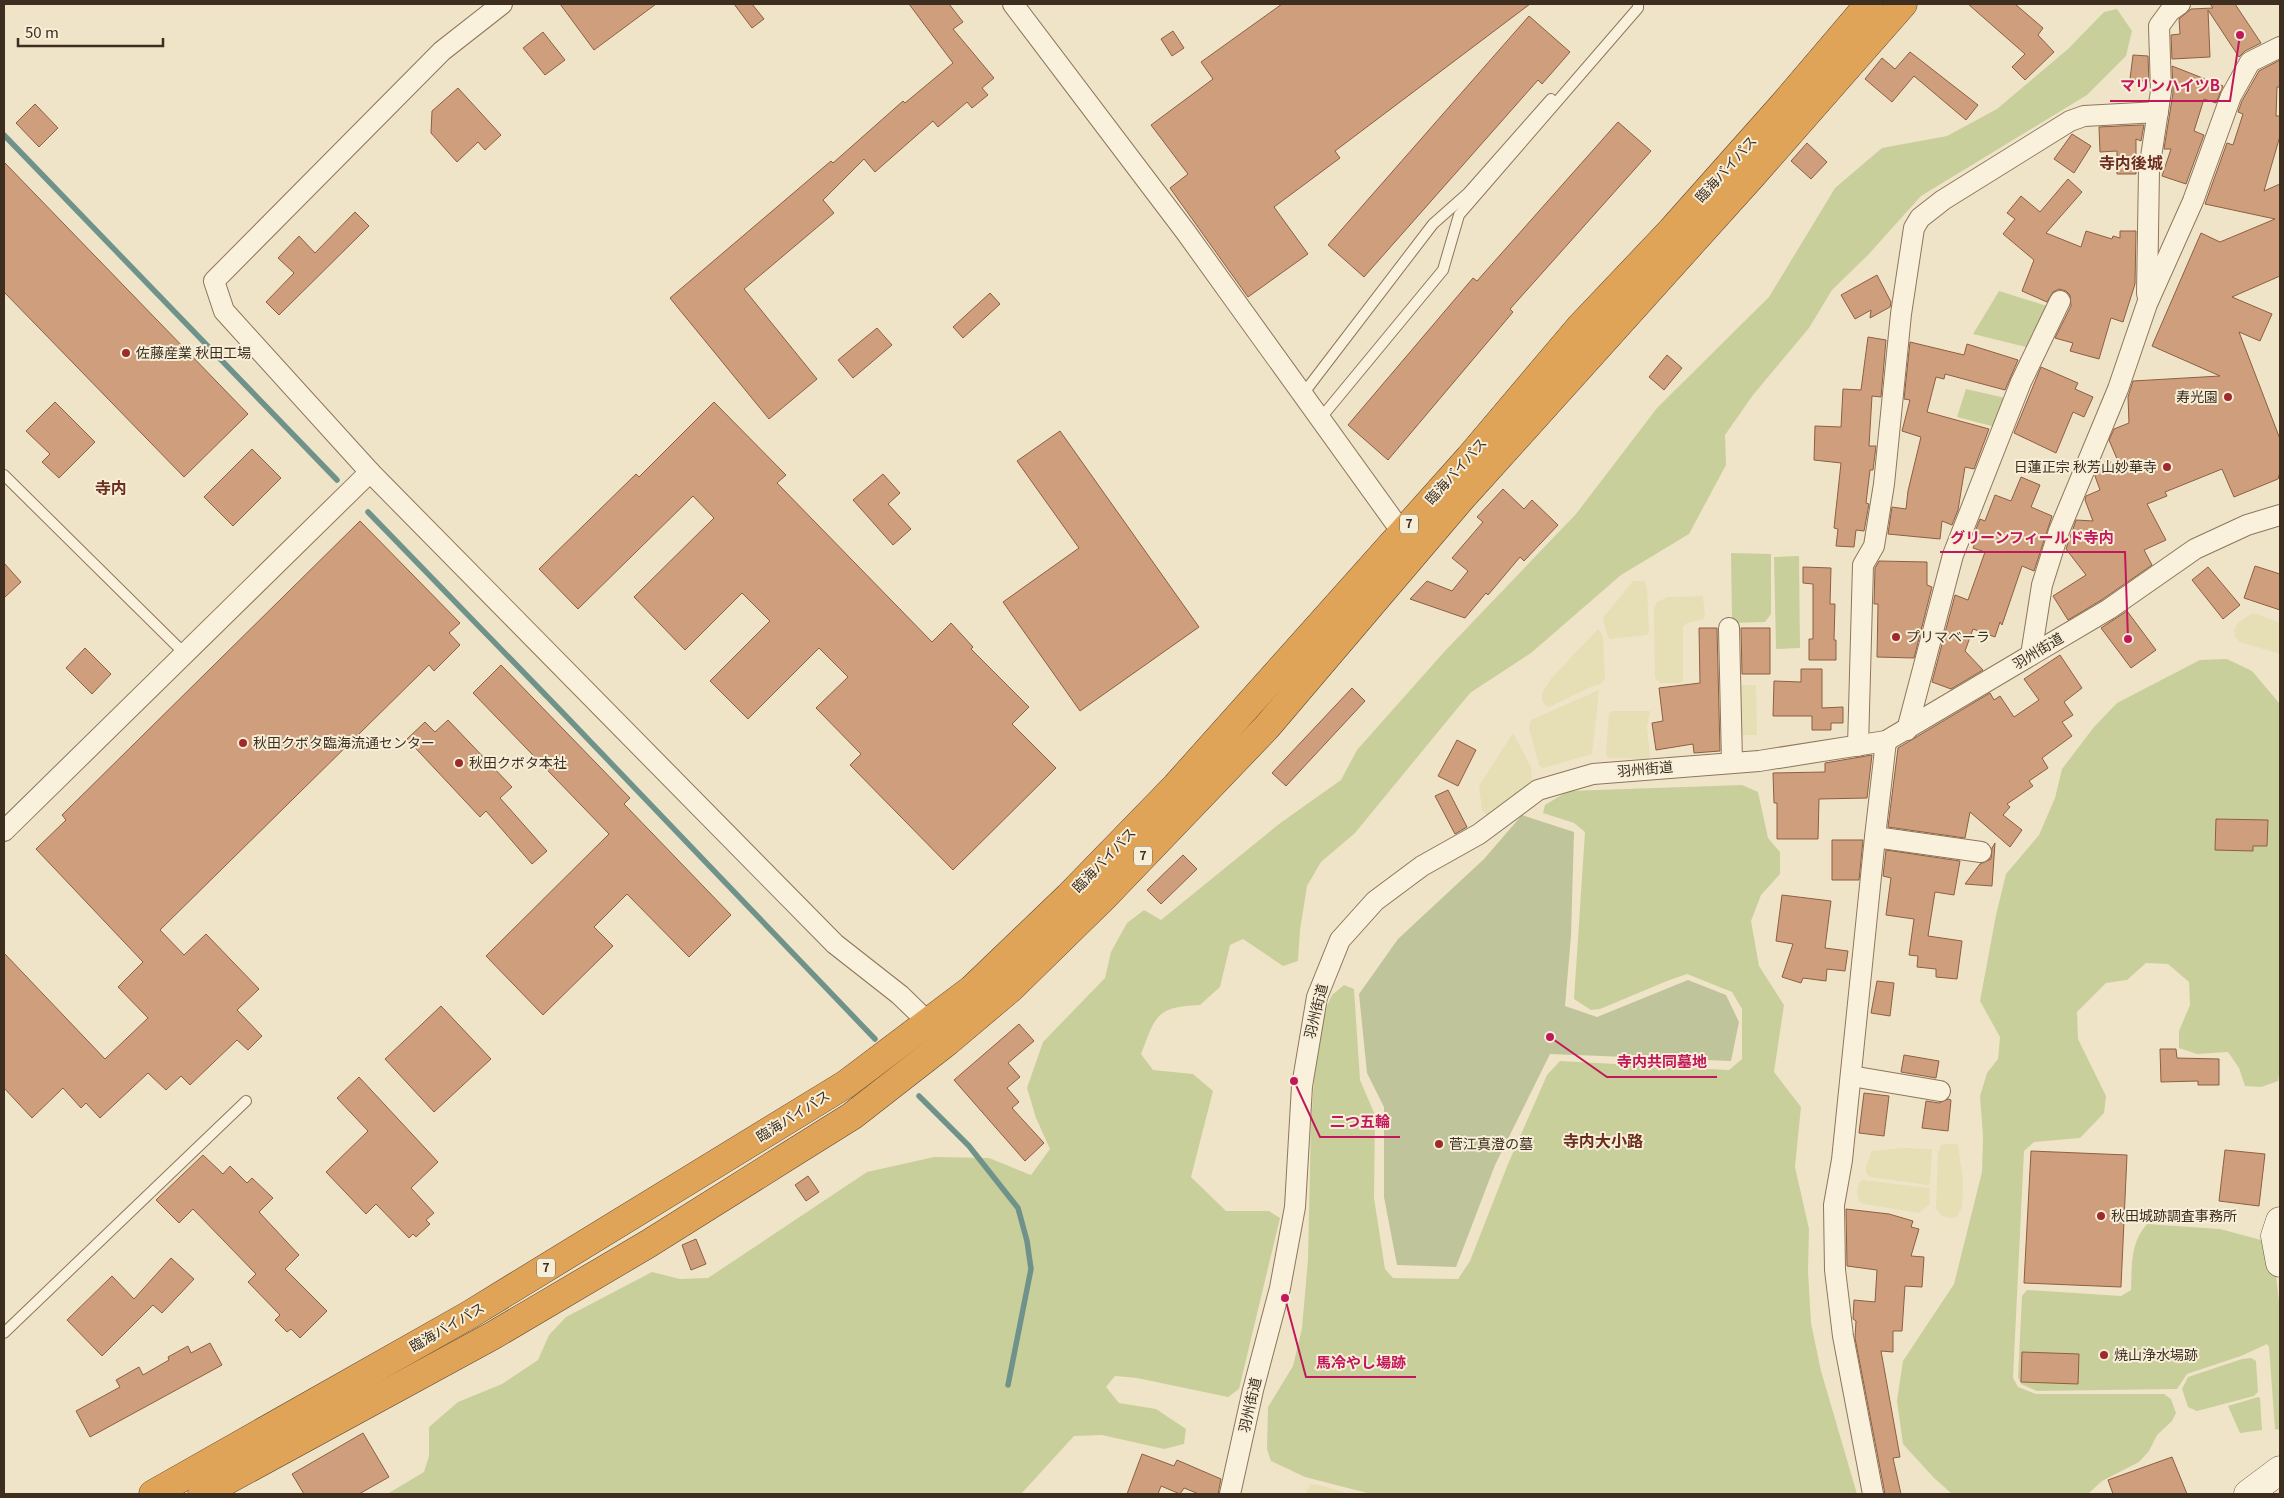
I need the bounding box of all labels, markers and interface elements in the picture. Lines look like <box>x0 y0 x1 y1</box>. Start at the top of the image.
scale bar <box>18 15 162 47</box>
text: 50 m <box>25 21 59 42</box>
callout: マリンハイツB <box>2110 71 2230 101</box>
text: マリンハイツB <box>2120 74 2220 95</box>
street label: 臨海バイパス <box>1690 131 1761 206</box>
district label: 寺内後城 <box>2099 150 2163 174</box>
place label: 佐藤産業 秋田工場 <box>136 342 251 362</box>
marker: 佐藤産業 秋田工場 <box>120 347 132 359</box>
place label: 寿光園 <box>2176 386 2218 406</box>
marker: 寿光園 <box>2222 391 2234 403</box>
street label: 臨海バイパス <box>1420 433 1491 508</box>
place label: 日蓮正宗 秋芳山妙華寺 <box>2014 456 2157 476</box>
marker: 日蓮正宗 秋芳山妙華寺 <box>2161 461 2173 473</box>
district label: 寺内 <box>95 475 127 499</box>
road number: 7 <box>1400 514 1418 534</box>
callout: グリーンフィールド寺内 <box>1940 522 2125 552</box>
text: グリーンフィールド寺内 <box>1950 526 2114 547</box>
place label: プリマベーラ <box>1906 626 1990 646</box>
street label: 羽州街道 <box>2008 627 2067 673</box>
marker: プリマベーラ <box>1890 631 1902 643</box>
place label: 秋田クボタ臨海流通センター <box>253 732 435 752</box>
marker: 秋田クボタ臨海流通センター <box>237 737 249 749</box>
place label: 秋田クボタ本社 <box>469 752 567 772</box>
street label: 羽州街道 <box>1616 756 1674 780</box>
marker: 秋田クボタ本社 <box>453 757 465 769</box>
street label: 臨海バイパス <box>1067 822 1140 896</box>
road number: 7 <box>1134 846 1152 866</box>
street label: 羽州街道 <box>1299 981 1332 1040</box>
callout: 寺内共同墓地 <box>1607 1047 1717 1077</box>
text: 寺内共同墓地 <box>1617 1050 1707 1071</box>
street label: 臨海バイパス <box>752 1084 833 1146</box>
callout: 二つ五輪 <box>1320 1107 1400 1137</box>
text: 二つ五輪 <box>1330 1110 1390 1131</box>
district label: 寺内大小路 <box>1563 1128 1643 1152</box>
place label: 菅江真澄の墓 <box>1449 1133 1533 1153</box>
marker: 菅江真澄の墓 <box>1433 1138 1445 1150</box>
place label: 秋田城跡調査事務所 <box>2111 1205 2237 1225</box>
marker: 秋田城跡調査事務所 <box>2095 1210 2107 1222</box>
road number: 7 <box>537 1258 555 1278</box>
street label: 臨海バイパス <box>405 1297 488 1356</box>
place label: 焼山浄水場跡 <box>2114 1344 2198 1364</box>
callout: 馬冷やし場跡 <box>1306 1347 1416 1377</box>
marker: 焼山浄水場跡 <box>2098 1349 2110 1361</box>
text: 馬冷やし場跡 <box>1316 1351 1406 1372</box>
street label: 羽州街道 <box>1233 1375 1265 1434</box>

